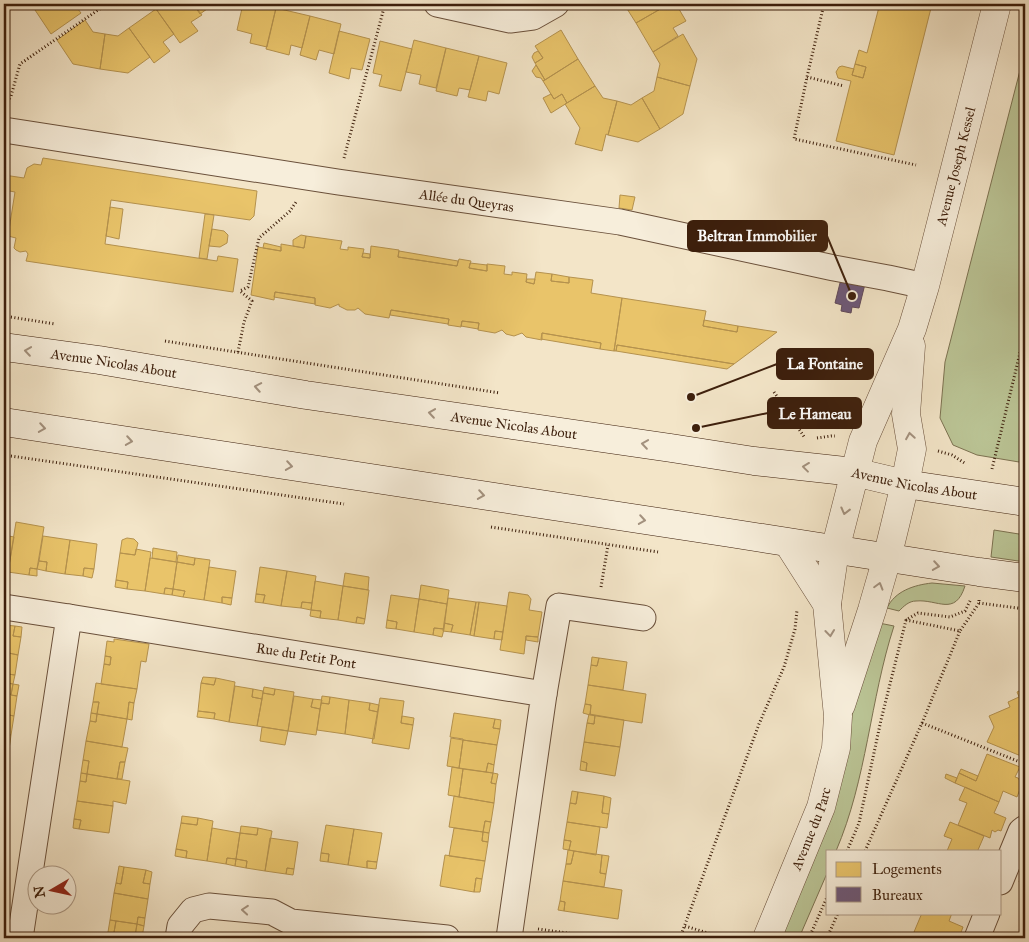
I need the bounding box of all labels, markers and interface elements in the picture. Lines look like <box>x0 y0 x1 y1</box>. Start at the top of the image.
street label: Avenue Joseph Kessel <box>933 105 979 228</box>
street label: Allée du Queyras <box>417 186 515 216</box>
callout: Beltran Immobilier <box>688 221 827 251</box>
text: Beltran Immobilier <box>697 227 817 245</box>
street label: Avenue Nicolas About <box>49 345 178 382</box>
one-way arrow <box>24 346 32 356</box>
callout: La Fontaine <box>777 349 873 379</box>
text: La Fontaine <box>787 355 864 373</box>
one-way arrow <box>253 383 262 393</box>
callout: Le Hameau <box>768 398 861 428</box>
text: Le Hameau <box>778 405 852 423</box>
street label: Avenue Nicolas About <box>449 408 578 443</box>
one-way arrow <box>428 409 437 419</box>
one-way arrow <box>39 422 47 433</box>
one-way arrow <box>905 431 915 440</box>
one-way arrow <box>124 436 133 446</box>
one-way arrow <box>641 439 649 450</box>
one-way arrow <box>286 460 294 471</box>
one-way arrow <box>802 462 810 473</box>
street label: Avenue Nicolas About <box>849 464 978 504</box>
one-way arrow <box>478 489 486 500</box>
one-way arrow <box>840 507 851 516</box>
one-way arrow <box>638 514 646 524</box>
one-way arrow <box>931 560 940 570</box>
one-way arrow <box>874 582 884 590</box>
one-way arrow <box>824 629 835 637</box>
street label: Rue du Petit Pont <box>255 639 357 672</box>
street label: Avenue du Parc <box>788 786 835 874</box>
legend <box>826 850 1002 914</box>
text: Logements <box>872 860 942 878</box>
north arrow <box>28 864 78 914</box>
text: N <box>30 885 49 899</box>
text: Bureaux <box>872 886 923 904</box>
one-way arrow <box>241 904 249 915</box>

